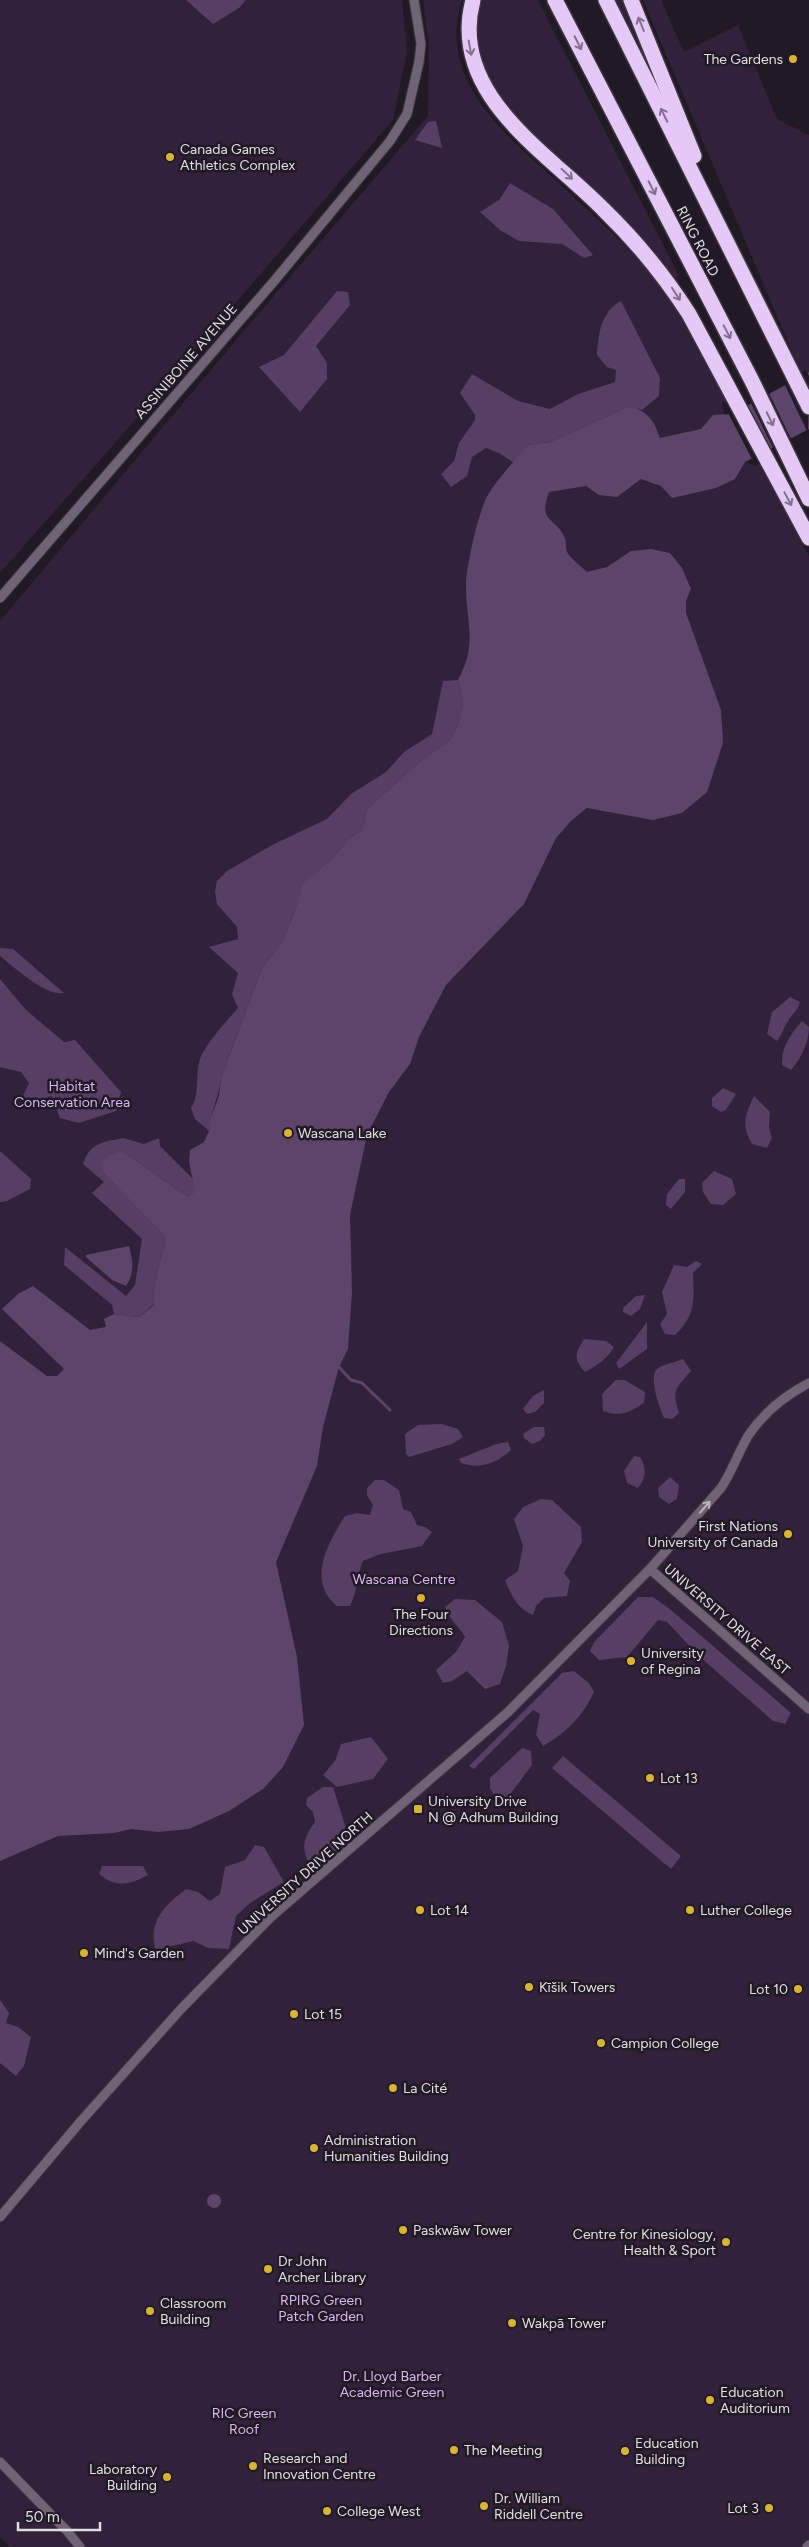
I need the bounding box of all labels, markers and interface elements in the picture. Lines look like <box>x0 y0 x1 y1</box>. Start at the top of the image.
one-way arrow <box>635 17 645 32</box>
one-way arrow <box>573 36 583 51</box>
one-way arrow <box>466 40 476 56</box>
place label: The Gardens <box>704 51 783 68</box>
marker: The Gardens <box>787 53 799 65</box>
one-way arrow <box>658 108 668 123</box>
place label: Canada Games Athletics Complex <box>180 141 295 174</box>
marker: Canada Games Athletics Complex <box>164 151 176 163</box>
one-way arrow <box>560 168 573 180</box>
one-way arrow <box>648 180 657 195</box>
street label: RING ROAD <box>673 203 722 279</box>
one-way arrow <box>671 287 681 301</box>
street label: ASSINIBOINE AVENUE <box>132 300 241 422</box>
one-way arrow <box>722 324 732 339</box>
one-way arrow <box>766 411 775 426</box>
one-way arrow <box>784 491 793 506</box>
park label: Habitat Conservation Area <box>14 1078 130 1111</box>
place label: Wascana Lake <box>298 1125 387 1142</box>
marker: Wascana Lake <box>282 1127 294 1139</box>
one-way arrow <box>699 1500 711 1513</box>
place label: First Nations University of Canada <box>647 1518 778 1551</box>
marker: First Nations University of Canada <box>782 1528 794 1540</box>
street label: UNIVERSITY DRIVE EAST <box>660 1560 793 1679</box>
park label: Wascana Centre <box>353 1571 456 1588</box>
marker: The Four Directions <box>415 1592 427 1604</box>
place label: The Four Directions <box>389 1606 453 1639</box>
place label: University of Regina <box>641 1645 705 1678</box>
marker: University of Regina <box>625 1655 637 1667</box>
place label: Lot 13 <box>660 1770 698 1787</box>
marker: Lot 13 <box>644 1772 656 1784</box>
place label: University Drive N @ Adhum Building <box>428 1793 558 1826</box>
marker: University Drive N @ Adhum Building <box>412 1803 424 1815</box>
street label: UNIVERSITY DRIVE NORTH <box>234 1808 376 1938</box>
place label: Lot 14 <box>430 1902 469 1919</box>
place label: Luther College <box>700 1902 792 1919</box>
marker: Lot 14 <box>414 1904 426 1916</box>
marker: Luther College <box>684 1904 696 1916</box>
place label: Mind's Garden <box>94 1945 184 1962</box>
marker: Mind's Garden <box>78 1947 90 1959</box>
place label: Kīšik Towers <box>539 1979 615 1996</box>
marker: Kīšik Towers <box>523 1981 535 1993</box>
place label: Lot 10 <box>749 1981 788 1998</box>
marker: Lot 10 <box>792 1983 804 1995</box>
place label: Lot 15 <box>304 2006 342 2023</box>
marker: Lot 15 <box>288 2008 300 2020</box>
place label: Campion College <box>611 2035 719 2052</box>
marker: Campion College <box>595 2037 607 2049</box>
place label: La Cité <box>403 2080 447 2097</box>
marker: La Cité <box>387 2082 399 2094</box>
place label: Administration Humanities Building <box>324 2132 449 2165</box>
marker: Administration Humanities Building <box>308 2142 320 2154</box>
place label: Paskwāw Tower <box>413 2222 512 2239</box>
marker: Paskwāw Tower <box>397 2224 409 2236</box>
place label: Centre for Kinesiology, Health & Sport <box>573 2226 716 2259</box>
marker: Centre for Kinesiology, Health & Sport <box>720 2236 732 2248</box>
place label: Dr John Archer Library <box>278 2253 367 2286</box>
marker: Dr John Archer Library <box>262 2263 274 2275</box>
park label: RPIRG Green Patch Garden <box>278 2292 364 2325</box>
place label: Classroom Building <box>160 2295 226 2328</box>
marker: Classroom Building <box>144 2305 156 2317</box>
place label: Wakpā Tower <box>522 2315 606 2332</box>
marker: Wakpā Tower <box>506 2317 518 2329</box>
park label: Dr. Lloyd Barber Academic Green <box>340 2368 444 2401</box>
place label: Education Auditorium <box>720 2384 790 2417</box>
marker: Education Auditorium <box>704 2394 716 2406</box>
park label: RIC Green Roof <box>212 2405 276 2438</box>
place label: Education Building <box>635 2435 699 2468</box>
place label: The Meeting <box>464 2442 542 2459</box>
marker: The Meeting <box>448 2444 460 2456</box>
marker: Education Building <box>619 2445 631 2457</box>
place label: Research and Innovation Centre <box>263 2450 376 2483</box>
marker: Research and Innovation Centre <box>247 2460 259 2472</box>
place label: Laboratory Building <box>89 2461 158 2494</box>
marker: Laboratory Building <box>161 2471 173 2483</box>
place label: Dr. William Riddell Centre <box>494 2490 583 2523</box>
scale bar <box>18 2500 100 2532</box>
marker: Dr. William Riddell Centre <box>478 2500 490 2512</box>
place label: Lot 3 <box>727 2500 759 2517</box>
marker: Lot 3 <box>763 2502 775 2514</box>
place label: College West <box>337 2503 421 2520</box>
marker: College West <box>321 2505 333 2517</box>
text: 50 m <box>25 2508 60 2526</box>

